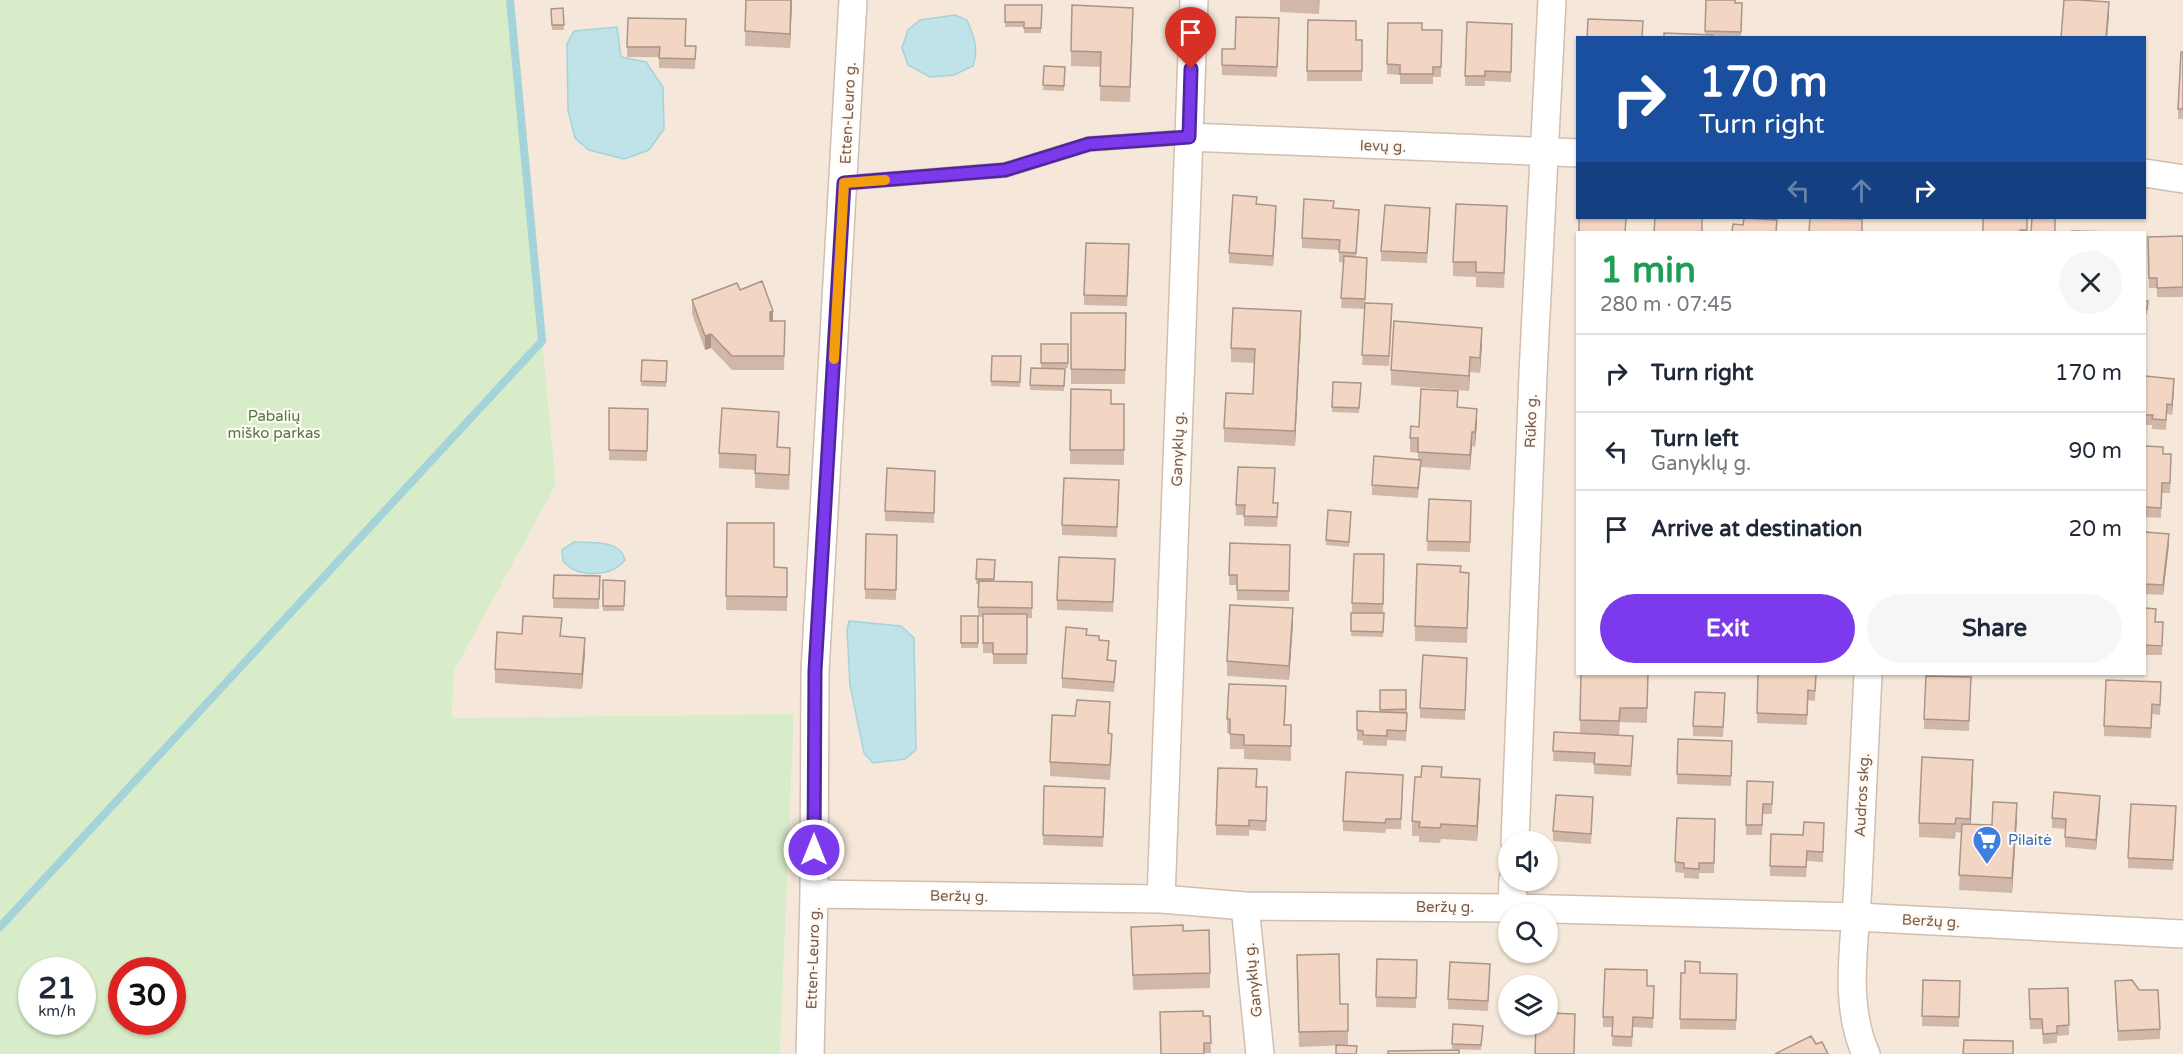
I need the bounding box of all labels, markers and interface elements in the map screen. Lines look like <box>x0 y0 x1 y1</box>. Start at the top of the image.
pin <box>1165 7 1216 69</box>
icon: arrive <box>1174 16 1207 49</box>
text: 170 m <box>1699 57 1828 108</box>
icon: right <box>1600 60 1678 138</box>
street label: Etten-Leuro g. <box>836 61 860 165</box>
text: Turn right <box>1699 108 1825 141</box>
street label: Ievų g. <box>1359 136 1407 156</box>
icon: left <box>1782 174 1815 207</box>
icon: ahead <box>1845 174 1878 207</box>
icon: right <box>1908 174 1941 207</box>
text: 1 min <box>1600 249 1696 292</box>
button: close <box>2059 251 2122 314</box>
text: 280 m · 07:45 <box>1600 293 1732 317</box>
icon: right <box>1600 357 1633 390</box>
text: Turn right <box>1651 360 1753 386</box>
text: 170 m <box>2055 360 2122 386</box>
street label: Rūko g. <box>1521 394 1541 448</box>
park label: Pabalių miško parkas <box>227 407 321 442</box>
street label: Ganyklų g. <box>1168 411 1188 487</box>
text: Turn left <box>1651 426 1739 452</box>
icon: left <box>1600 435 1633 468</box>
text: 90 m <box>2068 438 2122 464</box>
text: Ganyklų g. <box>1651 452 1751 476</box>
icon: arrive <box>1600 513 1633 546</box>
text: Arrive at destination <box>1651 516 1862 542</box>
text: 20 m <box>2068 516 2122 542</box>
button: Exit <box>1600 594 1855 663</box>
button: Share <box>1867 594 2122 663</box>
street label: Audros skg. <box>1851 753 1873 837</box>
position arrow <box>782 818 846 882</box>
supermarket icon: Pilaitė <box>1971 824 2003 866</box>
map controls <box>1498 831 1558 1035</box>
button: sound <box>1498 831 1558 891</box>
place label: Pilaitė <box>2008 831 2052 849</box>
street label: Beržų g. <box>930 886 988 906</box>
street label: Beržų g. <box>1416 898 1474 916</box>
button: search <box>1498 903 1558 963</box>
street label: Etten-Leuro g. <box>802 906 824 1010</box>
street label: Beržų g. <box>1901 910 1961 932</box>
street label: Ganyklų g. <box>1240 942 1266 1018</box>
speed limit sign: 30 <box>108 957 186 1035</box>
text: 21 <box>38 970 76 1007</box>
button: layers <box>1498 975 1558 1035</box>
text: km/h <box>38 1002 76 1020</box>

